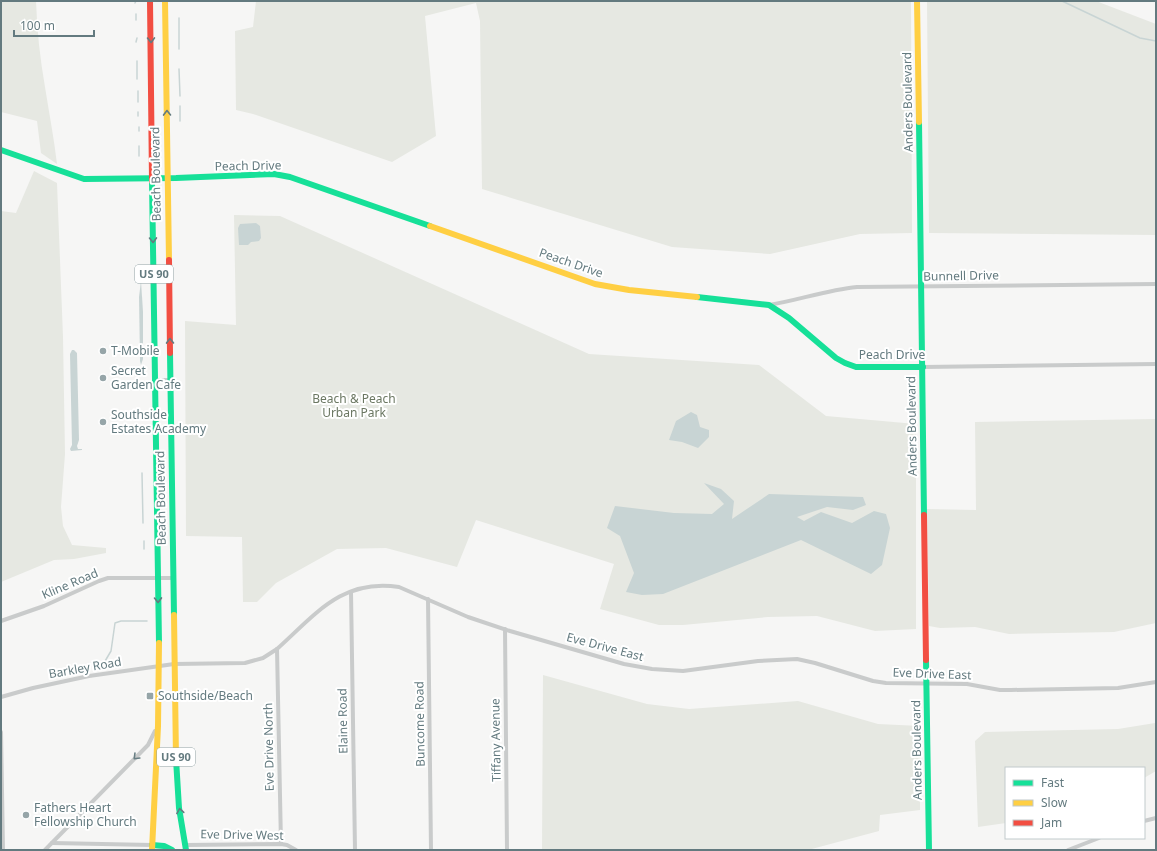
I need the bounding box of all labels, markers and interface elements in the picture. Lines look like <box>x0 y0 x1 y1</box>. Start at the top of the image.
scale bar <box>14 12 94 38</box>
text: 100 m <box>20 17 55 34</box>
one-way arrow <box>147 37 155 43</box>
street label: Anders Boulevard <box>898 52 917 152</box>
one-way arrow <box>163 110 171 116</box>
street label: Beach Boulevard <box>146 127 165 221</box>
street label: Peach Drive <box>214 156 282 175</box>
one-way arrow <box>149 237 158 243</box>
street label: Peach Drive <box>537 244 606 282</box>
road number: US 90 <box>135 265 173 283</box>
street label: Bunnell Drive <box>923 266 999 285</box>
one-way arrow <box>166 338 174 344</box>
place label: T-Mobile <box>111 342 160 359</box>
marker: T-Mobile <box>98 346 108 356</box>
street label: Peach Drive <box>859 346 926 363</box>
place label: Secret Garden Cafe <box>111 362 181 393</box>
marker: Secret Garden Cafe <box>98 373 108 383</box>
street label: Anders Boulevard <box>902 376 921 476</box>
park label: Beach & Peach Urban Park <box>312 390 396 421</box>
place label: Southside Estates Academy <box>111 406 207 437</box>
marker: Southside Estates Academy <box>98 417 108 427</box>
street label: Beach Boulevard <box>151 451 170 545</box>
street label: Kline Road <box>39 564 101 603</box>
one-way arrow <box>154 597 162 603</box>
street label: Eve Drive East <box>565 628 646 665</box>
street label: Barkley Road <box>47 653 123 682</box>
street label: Eve Drive East <box>892 664 972 683</box>
street label: Buncome Road <box>410 681 429 767</box>
place label: Southside/Beach <box>158 687 253 704</box>
street label: Elaine Road <box>333 688 352 754</box>
marker: Southside/Beach <box>145 691 155 701</box>
street label: Tiffany Avenue <box>486 698 505 782</box>
street label: Anders Boulevard <box>907 700 926 800</box>
street label: Eve Drive North <box>259 703 278 791</box>
road number: US 90 <box>157 748 195 766</box>
one-way arrow <box>133 752 141 760</box>
legend <box>1005 767 1145 839</box>
text: Fast <box>1041 774 1065 791</box>
text: Slow <box>1041 794 1068 811</box>
place label: Fathers Heart Fellowship Church <box>34 799 137 830</box>
one-way arrow <box>176 808 185 815</box>
marker: Fathers Heart Fellowship Church <box>21 810 31 820</box>
text: Jam <box>1040 814 1062 831</box>
street label: Eve Drive West <box>200 825 284 844</box>

